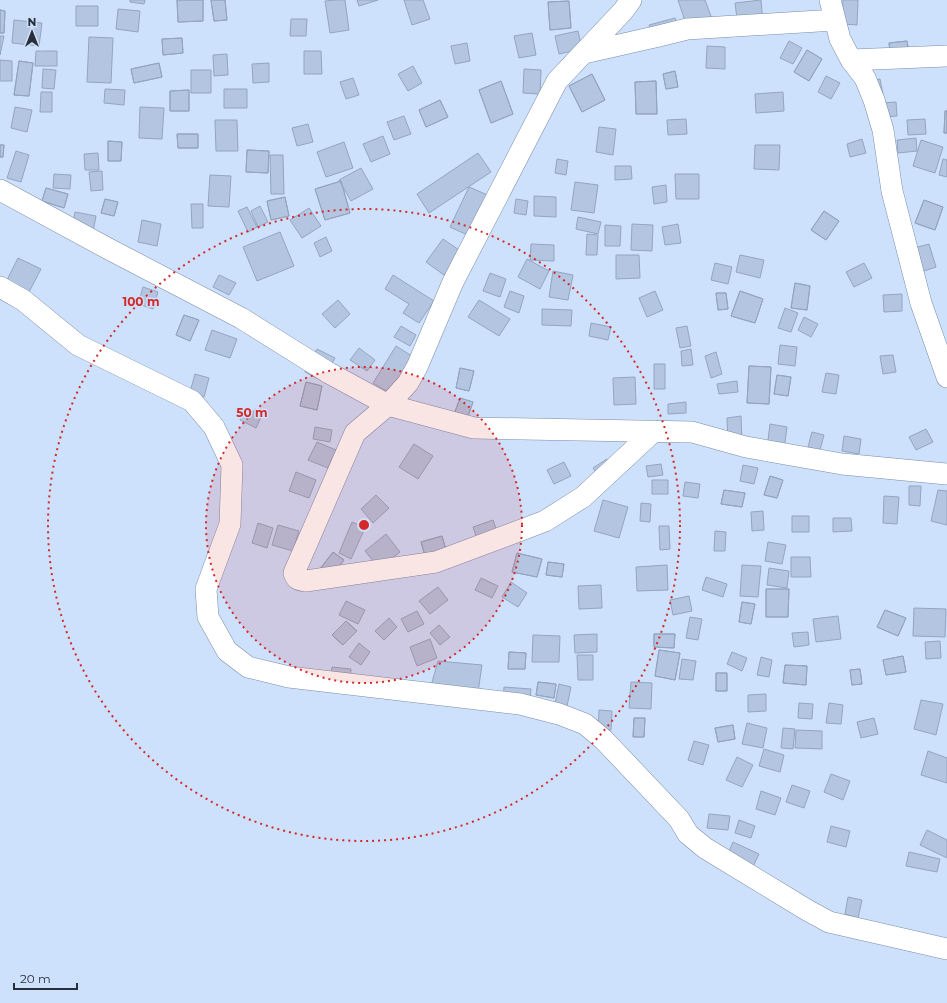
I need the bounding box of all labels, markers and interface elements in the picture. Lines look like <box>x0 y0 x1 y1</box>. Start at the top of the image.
north arrow <box>12 12 52 52</box>
text: N <box>28 15 36 29</box>
text: 100 m <box>123 294 159 309</box>
text: 50 m <box>236 405 268 420</box>
centre of rings <box>357 518 371 532</box>
scale bar <box>14 965 77 991</box>
text: 20 m <box>20 971 51 986</box>

